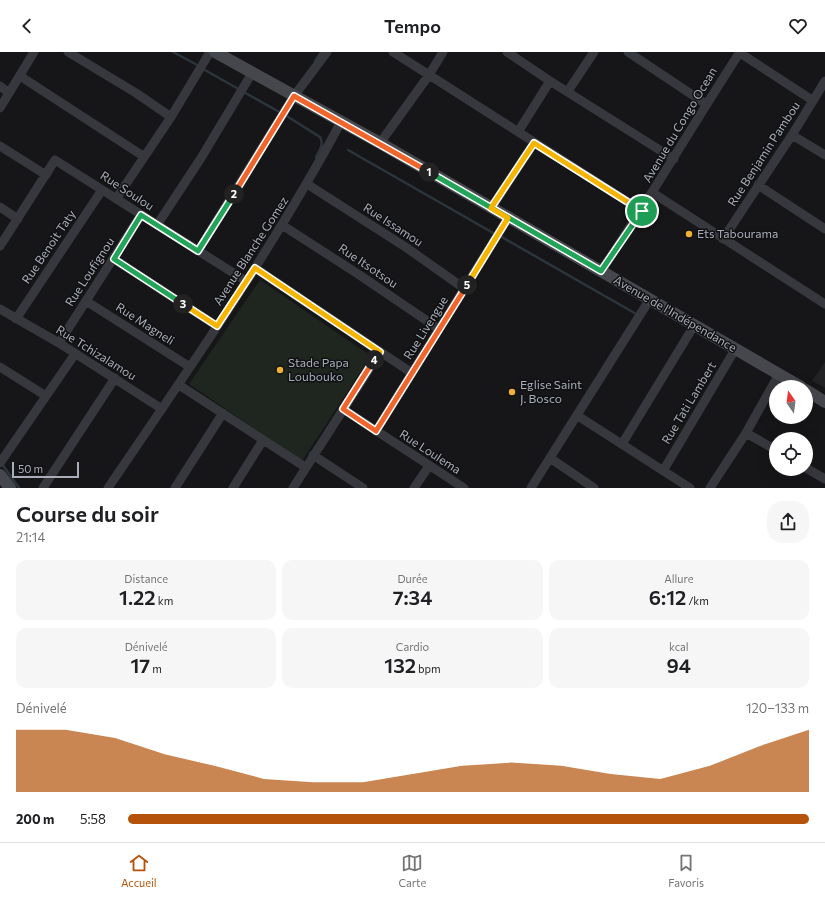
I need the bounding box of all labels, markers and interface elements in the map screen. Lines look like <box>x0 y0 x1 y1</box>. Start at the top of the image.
icon: back <box>16 15 38 37</box>
text: Tempo <box>384 15 441 37</box>
icon: heart <box>787 15 809 37</box>
street label: Avenue du Congo Ocean <box>639 64 719 184</box>
street label: Rue Benjamin Pambou <box>724 99 802 208</box>
pin: 1 <box>419 162 439 182</box>
text: 1 <box>427 165 431 178</box>
street label: Rue Soulou <box>98 168 157 213</box>
pin: 2 <box>224 184 244 204</box>
text: 2 <box>231 187 237 200</box>
street label: Avenue Blanche Gomez <box>210 194 290 307</box>
pin <box>625 194 659 228</box>
street label: Rue Issamou <box>361 200 426 249</box>
icon: arrive <box>631 200 653 222</box>
street label: Rue Benoit Taty <box>18 207 78 286</box>
place label: Ets Tabourama <box>697 226 778 240</box>
marker: Ets Tabourama <box>684 229 694 239</box>
street label: Rue Loufignou <box>62 234 117 308</box>
street label: Rue Itsotsou <box>336 240 401 290</box>
street label: Avenue de l'Indépendance <box>612 272 739 354</box>
pin: 5 <box>457 275 477 295</box>
text: 5 <box>464 278 470 291</box>
street label: Rue Livengue <box>400 293 450 362</box>
pin: 3 <box>173 294 193 314</box>
text: 3 <box>180 297 186 310</box>
street label: Rue Magneli <box>114 299 177 347</box>
street label: Rue Tchizalamou <box>54 322 139 382</box>
pin: 4 <box>364 350 384 370</box>
text: 4 <box>371 353 377 366</box>
place label: Stade Papa Loubouko <box>288 355 349 383</box>
street label: Rue Tati Lambert <box>658 359 718 446</box>
marker: Stade Papa Loubouko <box>275 365 285 375</box>
place label: Eglise Saint J. Bosco <box>520 377 582 406</box>
north arrow <box>769 380 813 424</box>
map controls <box>769 380 813 476</box>
marker: Eglise Saint J. Bosco <box>507 387 517 397</box>
street label: Rue Loulema <box>397 426 464 476</box>
button: locate <box>769 432 813 476</box>
scale bar <box>12 460 79 479</box>
text: 50 m <box>18 462 43 475</box>
text: Course du soir <box>16 500 159 527</box>
button: share <box>767 501 809 543</box>
text: 21:14 <box>16 529 45 545</box>
text: Distance <box>124 572 168 585</box>
text: Durée <box>397 572 428 585</box>
text: Allure <box>664 572 694 585</box>
text: 1.22 <box>119 585 156 609</box>
text: 7:34 <box>393 585 432 609</box>
text: 6:12 <box>649 585 686 609</box>
text: km <box>156 594 173 607</box>
text: /km <box>686 594 709 607</box>
text: Dénivelé <box>125 640 168 653</box>
text: Cardio <box>396 640 429 653</box>
text: kcal <box>669 640 689 653</box>
text: 17 <box>130 653 150 677</box>
text: 132 <box>384 653 416 677</box>
text: 94 <box>667 653 691 677</box>
text: m <box>150 662 162 675</box>
text: bpm <box>416 662 441 675</box>
text: Dénivelé <box>16 700 67 716</box>
text: 120–133 m <box>746 700 809 716</box>
text: 200 m <box>16 811 54 827</box>
text: 5:58 <box>80 811 106 827</box>
tab: Accueil <box>121 852 157 889</box>
tab: Carte <box>398 852 426 889</box>
tab: Favoris <box>668 852 704 889</box>

